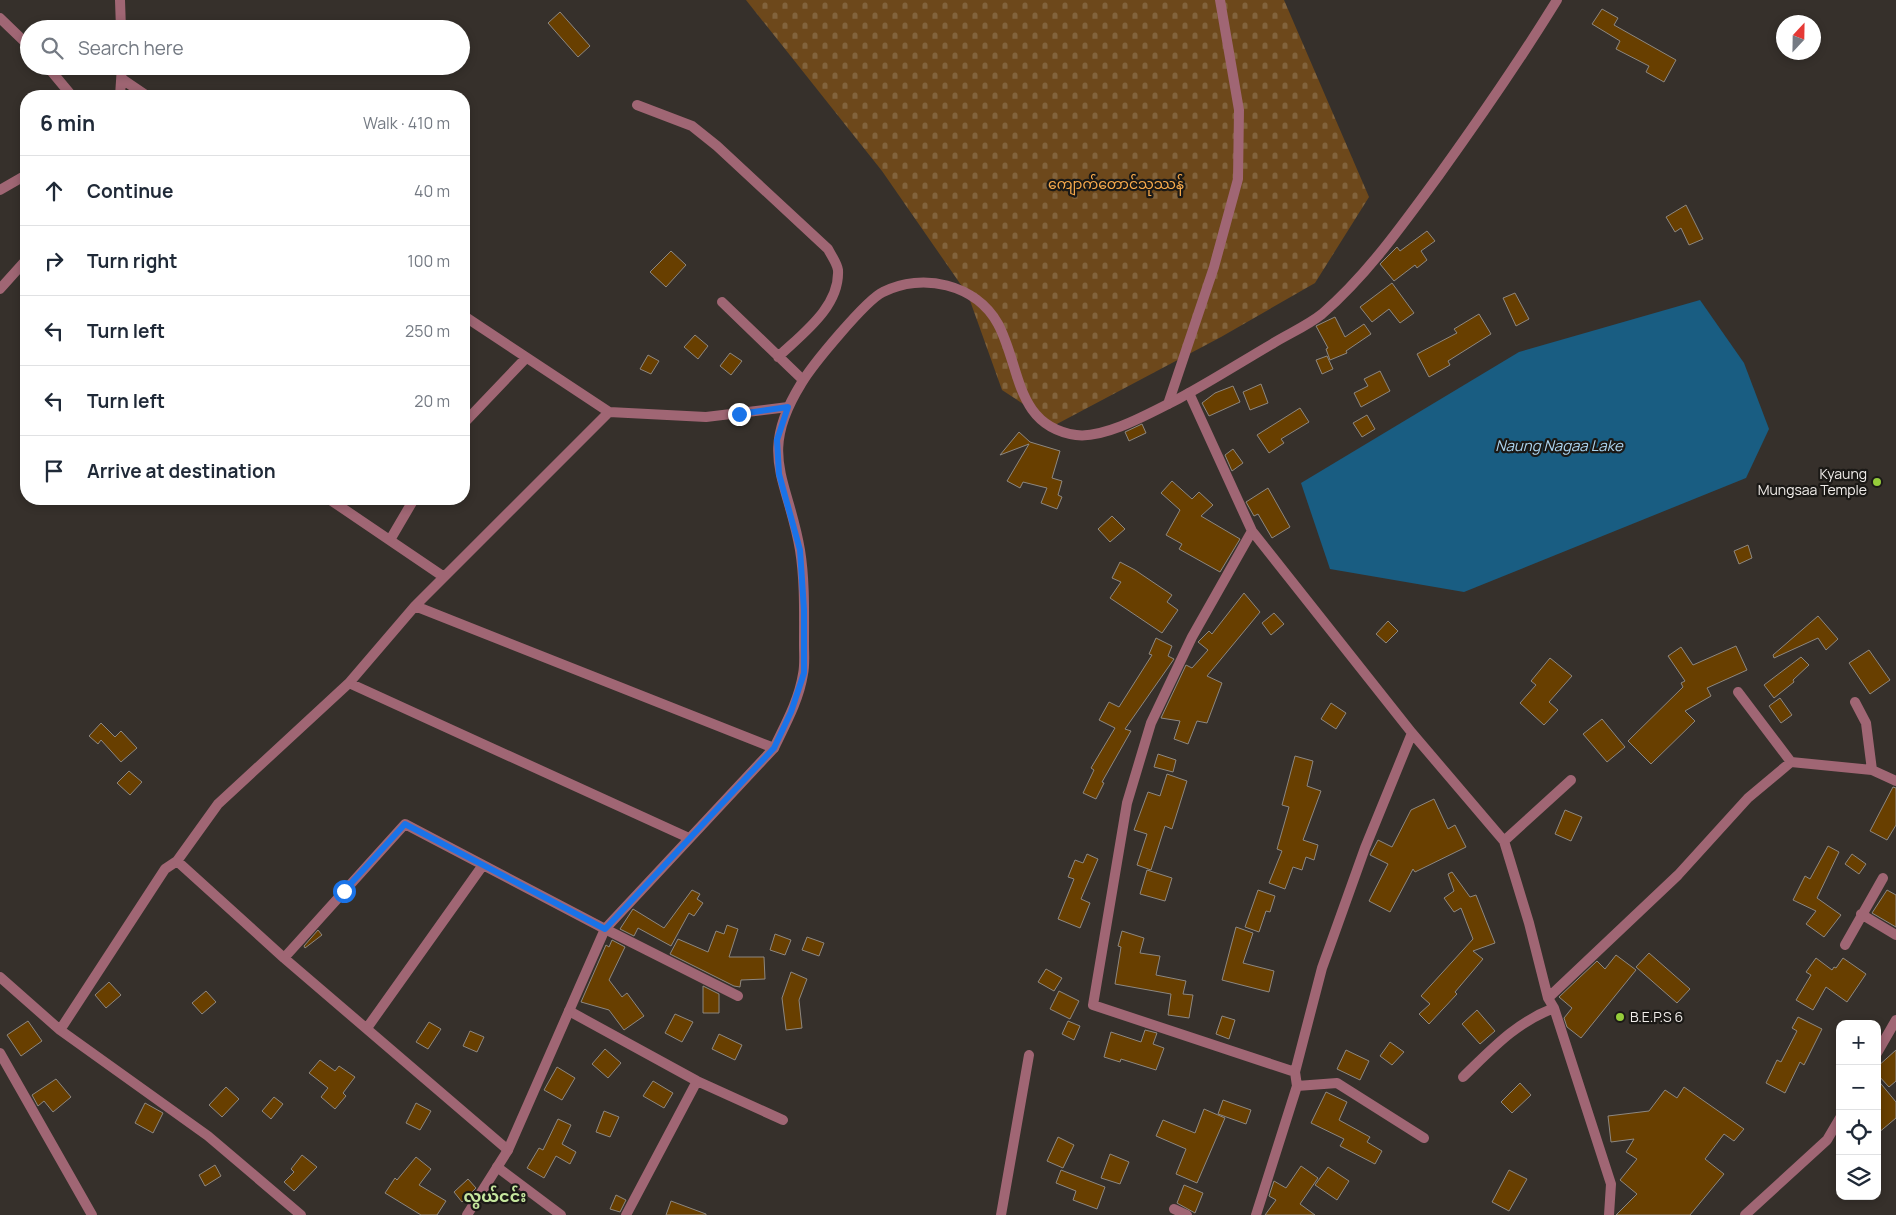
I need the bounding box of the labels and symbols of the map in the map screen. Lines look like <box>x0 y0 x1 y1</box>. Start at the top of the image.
north arrow <box>1776 15 1821 60</box>
park label: ကျောက်တောင်သုဿန် <box>1048 174 1184 196</box>
route end <box>728 403 751 426</box>
water label: Naung Nagaa Lake <box>1495 435 1624 456</box>
place label: Kyaung Mungsaa Temple <box>1758 464 1867 499</box>
marker: Kyaung Mungsaa Temple <box>1871 476 1883 488</box>
route start <box>333 880 356 903</box>
place label: B.E.P.S 6 <box>1630 1007 1683 1026</box>
marker: B.E.P.S 6 <box>1614 1011 1626 1023</box>
district label: လွယ်ငင်း <box>464 1185 526 1209</box>

